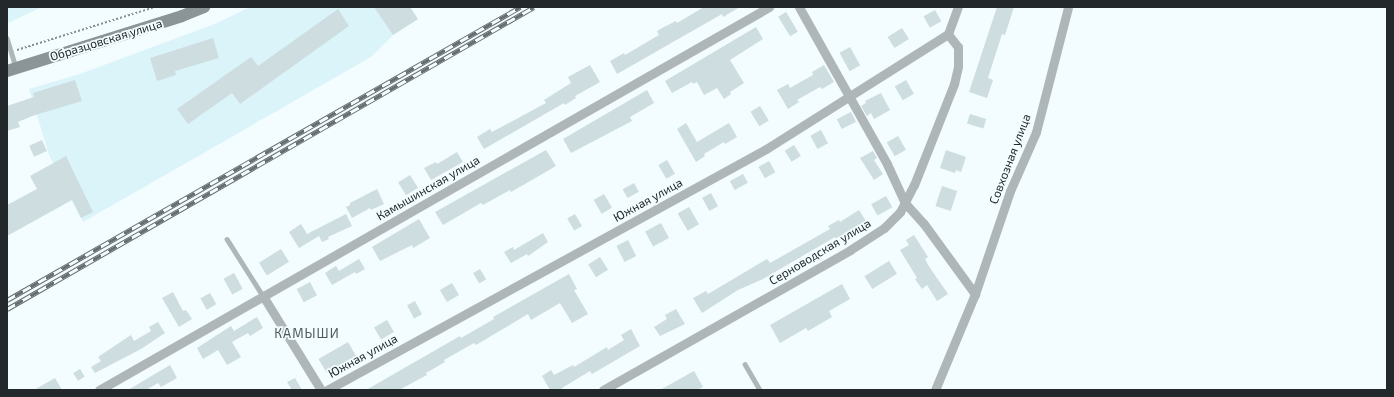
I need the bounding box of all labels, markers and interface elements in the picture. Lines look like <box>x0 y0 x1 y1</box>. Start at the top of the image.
street label: Образцовская улица <box>48 16 164 64</box>
street label: Совхозная улица <box>986 112 1034 206</box>
street label: Камышинская улица <box>374 153 482 223</box>
street label: Южная улица <box>611 175 685 225</box>
street label: Серноводская улица <box>767 216 873 288</box>
district label: КАМЫШИ <box>274 325 340 341</box>
street label: Южная улица <box>326 331 400 381</box>

